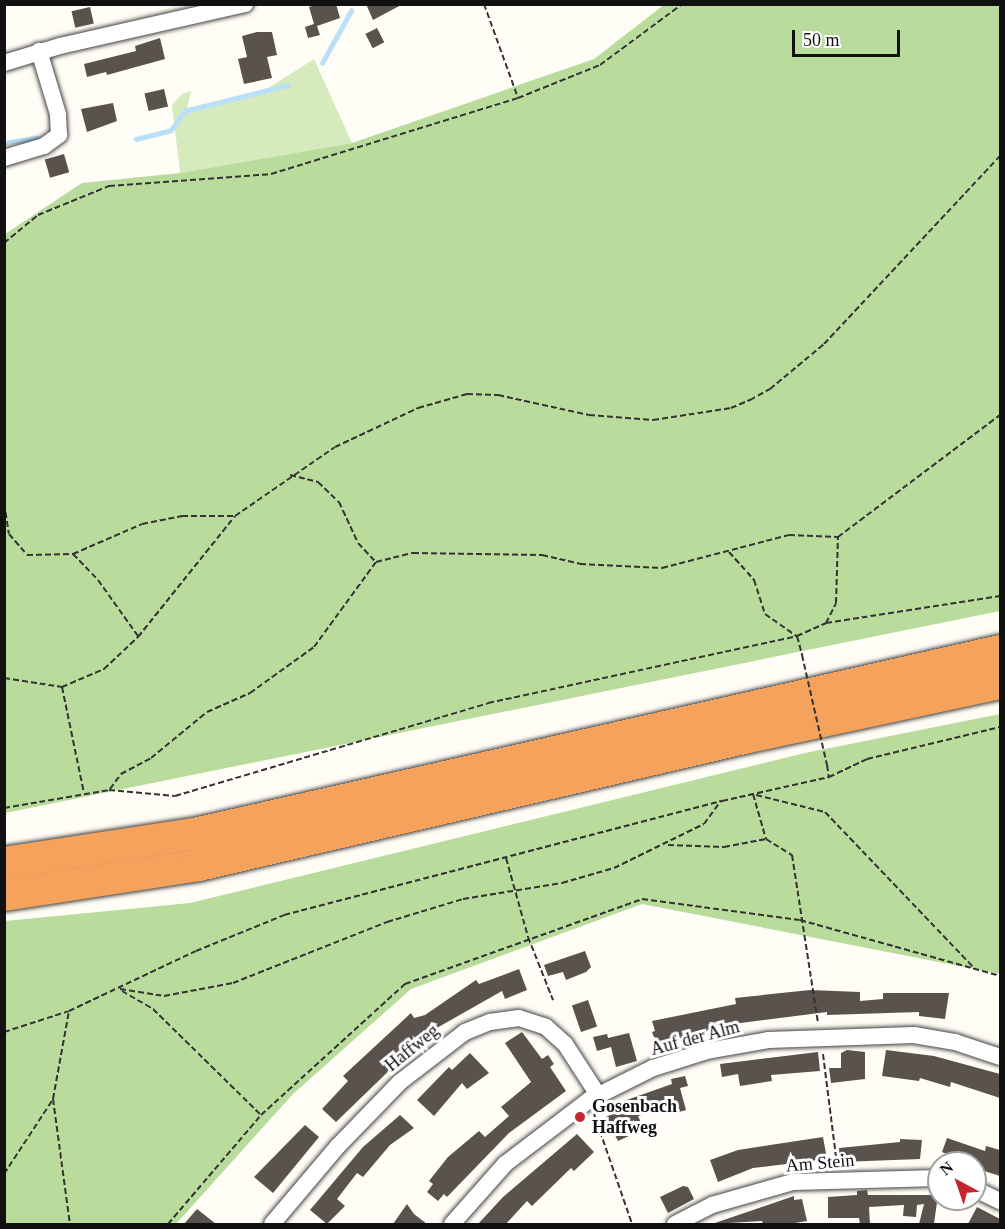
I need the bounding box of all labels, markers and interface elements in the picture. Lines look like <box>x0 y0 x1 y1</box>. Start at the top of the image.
scale bar <box>795 18 903 56</box>
text: 50 m <box>803 30 840 50</box>
street label: Auf der Alm <box>648 1016 742 1060</box>
street label: Haffweg <box>381 1020 443 1076</box>
place label: Gosenbach Haffweg <box>592 1096 677 1138</box>
marker: Gosenbach Haffweg <box>573 1110 587 1124</box>
street label: Am Stein <box>785 1149 855 1177</box>
north arrow <box>927 1151 987 1211</box>
text: N <box>937 1158 956 1179</box>

